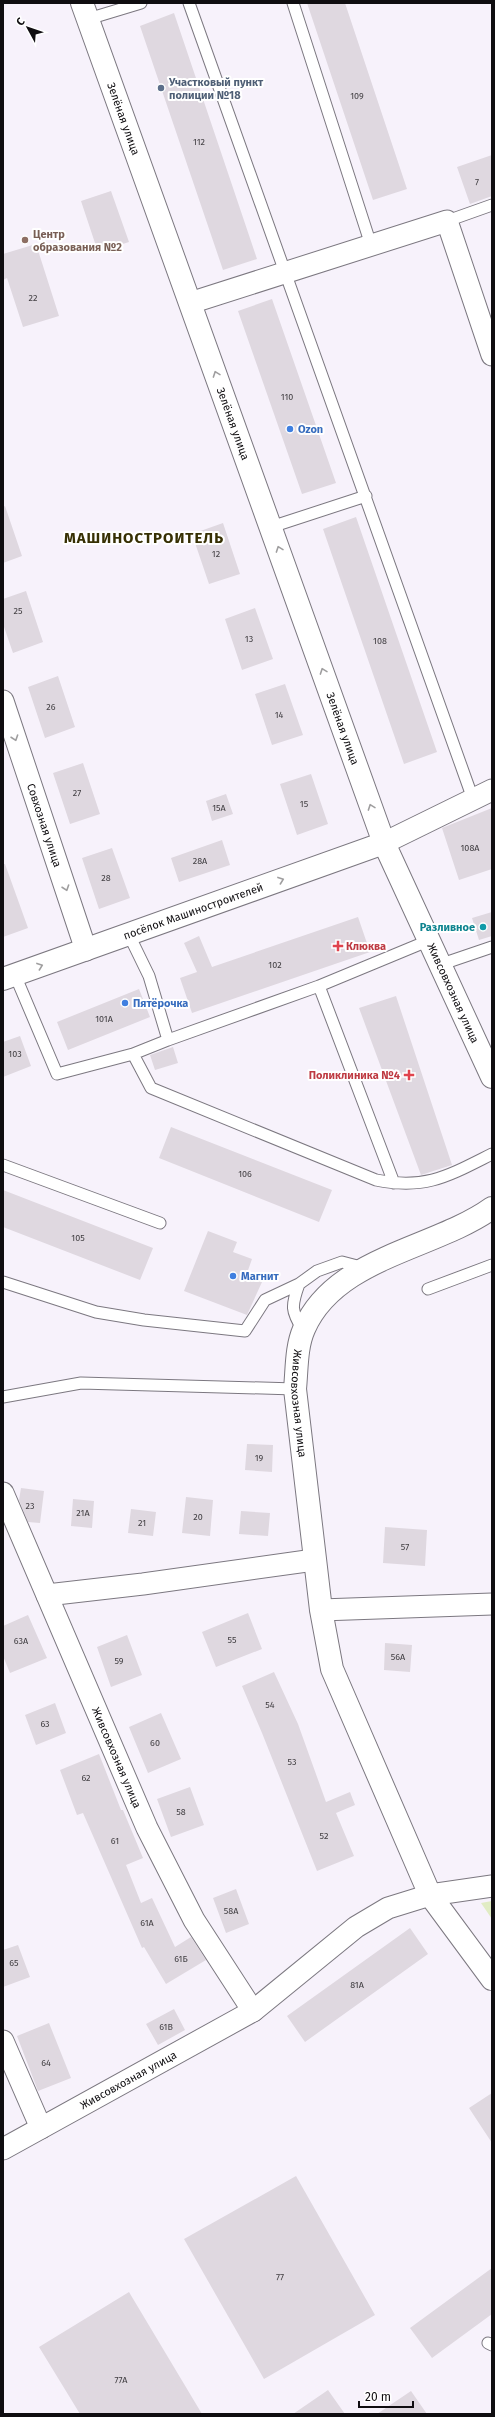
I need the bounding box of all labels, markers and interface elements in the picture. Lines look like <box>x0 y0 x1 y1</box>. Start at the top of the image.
north arrow <box>8 8 48 48</box>
text: С <box>14 15 28 28</box>
place label: Участковый пункт полиции №18 <box>168 76 264 102</box>
street label: Зелёная улица <box>105 81 143 157</box>
marker: Участковый пункт полиции №18 <box>156 83 166 93</box>
house number: 109 <box>350 91 364 101</box>
house number: 112 <box>193 137 205 147</box>
house number: 7 <box>475 177 479 187</box>
place label: Центр образования №2 <box>33 228 122 254</box>
marker: Центр образования №2 <box>20 235 30 245</box>
house number: 22 <box>29 293 37 303</box>
one-way arrow <box>212 370 220 377</box>
street label: Зелёная улица <box>214 386 252 462</box>
house number: 110 <box>281 392 293 402</box>
place label: Ozon <box>298 423 323 436</box>
marker: Ozon <box>285 424 295 434</box>
district label: МАШИНОСТРОИТЕЛЬ <box>64 529 224 547</box>
one-way arrow <box>275 545 283 552</box>
house number: 12 <box>212 549 220 559</box>
house number: 25 <box>14 606 23 616</box>
house number: 13 <box>245 634 253 644</box>
house number: 108 <box>373 636 387 646</box>
one-way arrow <box>319 668 327 675</box>
street label: Зелёная улица <box>324 691 362 767</box>
house number: 26 <box>46 702 56 712</box>
house number: 14 <box>275 710 284 720</box>
one-way arrow <box>11 735 19 742</box>
street label: Совхозная улица <box>24 782 64 869</box>
house number: 27 <box>73 788 81 798</box>
house number: 15 <box>300 799 309 809</box>
house number: 15А <box>212 803 227 813</box>
one-way arrow <box>368 803 376 810</box>
house number: 108А <box>460 843 480 853</box>
house number: 28А <box>193 856 208 866</box>
house number: 28 <box>101 873 111 883</box>
one-way arrow <box>278 876 285 885</box>
street label: посёлок Машиностроителей <box>122 880 265 942</box>
one-way arrow <box>61 885 69 892</box>
place label: Разливное <box>420 921 475 934</box>
marker: Разливное <box>478 922 488 932</box>
place label: Клюква <box>346 940 386 953</box>
marker: Клюква <box>333 941 343 951</box>
street label: Живсовхозная улица <box>425 941 482 1045</box>
house number: 102 <box>268 960 282 970</box>
one-way arrow <box>36 963 43 971</box>
place label: Пятёрочка <box>133 997 188 1010</box>
marker: Пятёрочка <box>120 998 130 1008</box>
house number: 101А <box>95 1014 114 1024</box>
house number: 103 <box>8 1049 22 1059</box>
place label: Поликлиника №4 <box>309 1069 400 1082</box>
marker: Поликлиника №4 <box>403 1069 415 1081</box>
house number: 106 <box>238 1169 252 1179</box>
house number: 105 <box>71 1233 85 1243</box>
place label: Магнит <box>241 1270 279 1283</box>
marker: Магнит <box>228 1271 238 1281</box>
street label: Живсовхозная улица <box>289 1349 309 1458</box>
house number: 19 <box>255 1453 264 1463</box>
house number: 23 <box>26 1501 34 1511</box>
house number: 21А <box>76 1508 90 1518</box>
house number: 20 <box>193 1512 203 1522</box>
house number: 21 <box>138 1518 146 1528</box>
house number: 57 <box>401 1542 409 1552</box>
house number: 55 <box>228 1635 237 1645</box>
house number: 63А <box>14 1636 29 1646</box>
house number: 56А <box>391 1652 406 1662</box>
house number: 59 <box>114 1656 124 1666</box>
house number: 54 <box>265 1700 275 1710</box>
street label: Живсовхозная улица <box>89 1705 144 1810</box>
house number: 63 <box>40 1719 50 1729</box>
house number: 60 <box>150 1738 160 1748</box>
house number: 53 <box>288 1757 296 1767</box>
house number: 62 <box>81 1773 91 1783</box>
house number: 58 <box>176 1807 186 1817</box>
house number: 52 <box>320 1831 328 1841</box>
house number: 61 <box>111 1836 119 1846</box>
house number: 58А <box>224 1906 239 1916</box>
house number: 61А <box>140 1918 155 1928</box>
house number: 61Б <box>174 1954 188 1964</box>
house number: 65 <box>9 1958 19 1968</box>
house number: 81А <box>350 1980 365 1990</box>
house number: 61В <box>159 2022 173 2032</box>
street label: Живсовхозная улица <box>78 2048 179 2112</box>
house number: 64 <box>41 2058 51 2068</box>
house number: 77 <box>276 2272 284 2282</box>
house number: 77А <box>115 2375 128 2385</box>
scale bar <box>359 2383 413 2409</box>
text: 20 m <box>365 2390 391 2404</box>

